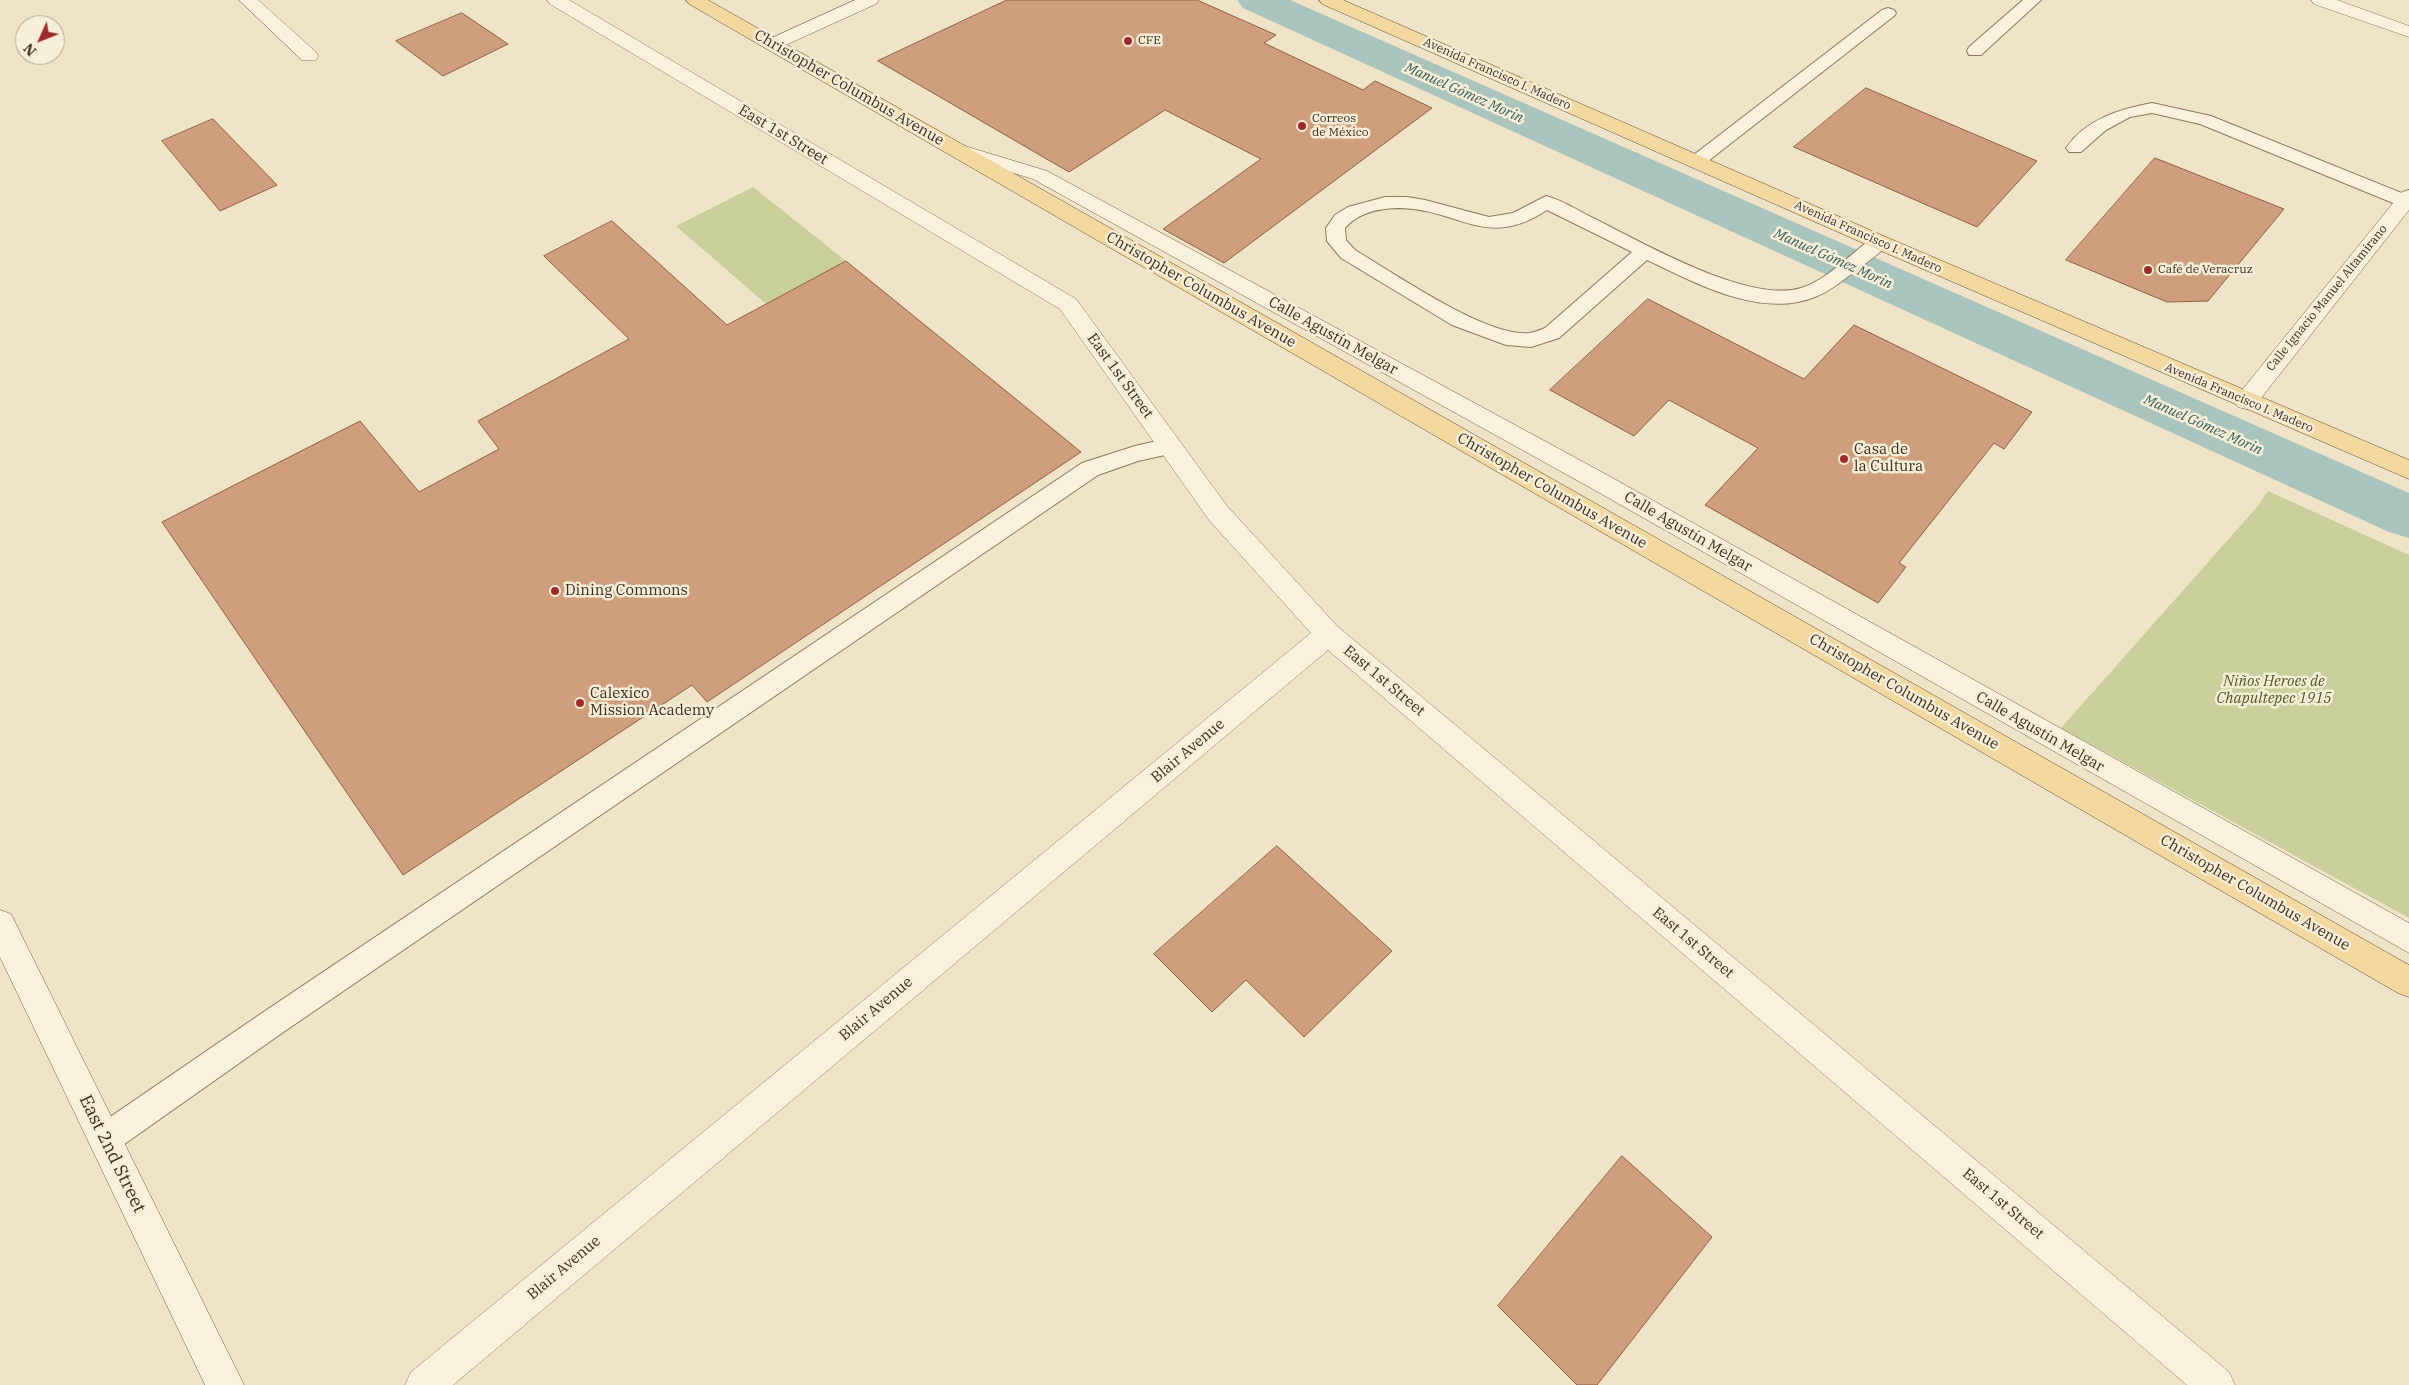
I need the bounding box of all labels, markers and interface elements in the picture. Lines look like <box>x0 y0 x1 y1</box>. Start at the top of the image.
north arrow <box>15 15 65 65</box>
street label: Christopher Columbus Avenue <box>751 26 947 150</box>
place label: CFE <box>1138 34 1161 48</box>
marker: CFE <box>1122 35 1134 47</box>
street label: Avenida Francisco I. Madero <box>1421 35 1573 113</box>
text: N <box>20 39 40 60</box>
water label: Manuel Gómez Morin <box>1402 59 1526 127</box>
street label: East 1st Street <box>735 101 831 169</box>
place label: Correos de México <box>1312 112 1369 140</box>
marker: Correos de México <box>1296 120 1308 132</box>
street label: Avenida Francisco I. Madero <box>1792 198 1944 276</box>
street label: Calle Ignacio Manuel Altamirano <box>2264 222 2390 374</box>
water label: Manuel Gómez Morin <box>1771 225 1895 293</box>
street label: Christopher Columbus Avenue <box>1103 228 1299 352</box>
place label: Café de Veracruz <box>2158 263 2253 277</box>
marker: Café de Veracruz <box>2142 264 2154 276</box>
street label: Calle Agustín Melgar <box>1265 293 1401 379</box>
street label: East 1st Street <box>1083 330 1157 422</box>
street label: Avenida Francisco I. Madero <box>2163 360 2315 436</box>
water label: Manuel Gómez Morin <box>2141 391 2265 459</box>
street label: Christopher Columbus Avenue <box>1454 429 1650 553</box>
place label: Casa de la Cultura <box>1854 441 1923 476</box>
marker: Casa de la Cultura <box>1838 453 1850 465</box>
street label: Calle Agustín Melgar <box>1621 488 1755 576</box>
place label: Dining Commons <box>565 582 688 600</box>
marker: Dining Commons <box>549 585 561 597</box>
street label: Christopher Columbus Avenue <box>1806 630 2002 754</box>
street label: East 1st Street <box>1340 642 1428 720</box>
park label: Niños Heroes de Chapultepec 1915 <box>2216 673 2332 708</box>
place label: Calexico Mission Academy <box>590 685 714 720</box>
street label: Calle Agustín Melgar <box>1973 688 2107 776</box>
marker: Calexico Mission Academy <box>574 697 586 709</box>
street label: Blair Avenue <box>1148 715 1228 787</box>
street label: Christopher Columbus Avenue <box>2157 831 2353 955</box>
street label: East 1st Street <box>1649 904 1737 982</box>
street label: Blair Avenue <box>836 973 916 1045</box>
street label: East 2nd Street <box>74 1092 150 1216</box>
street label: East 1st Street <box>1959 1165 2047 1243</box>
street label: Blair Avenue <box>524 1232 604 1304</box>

